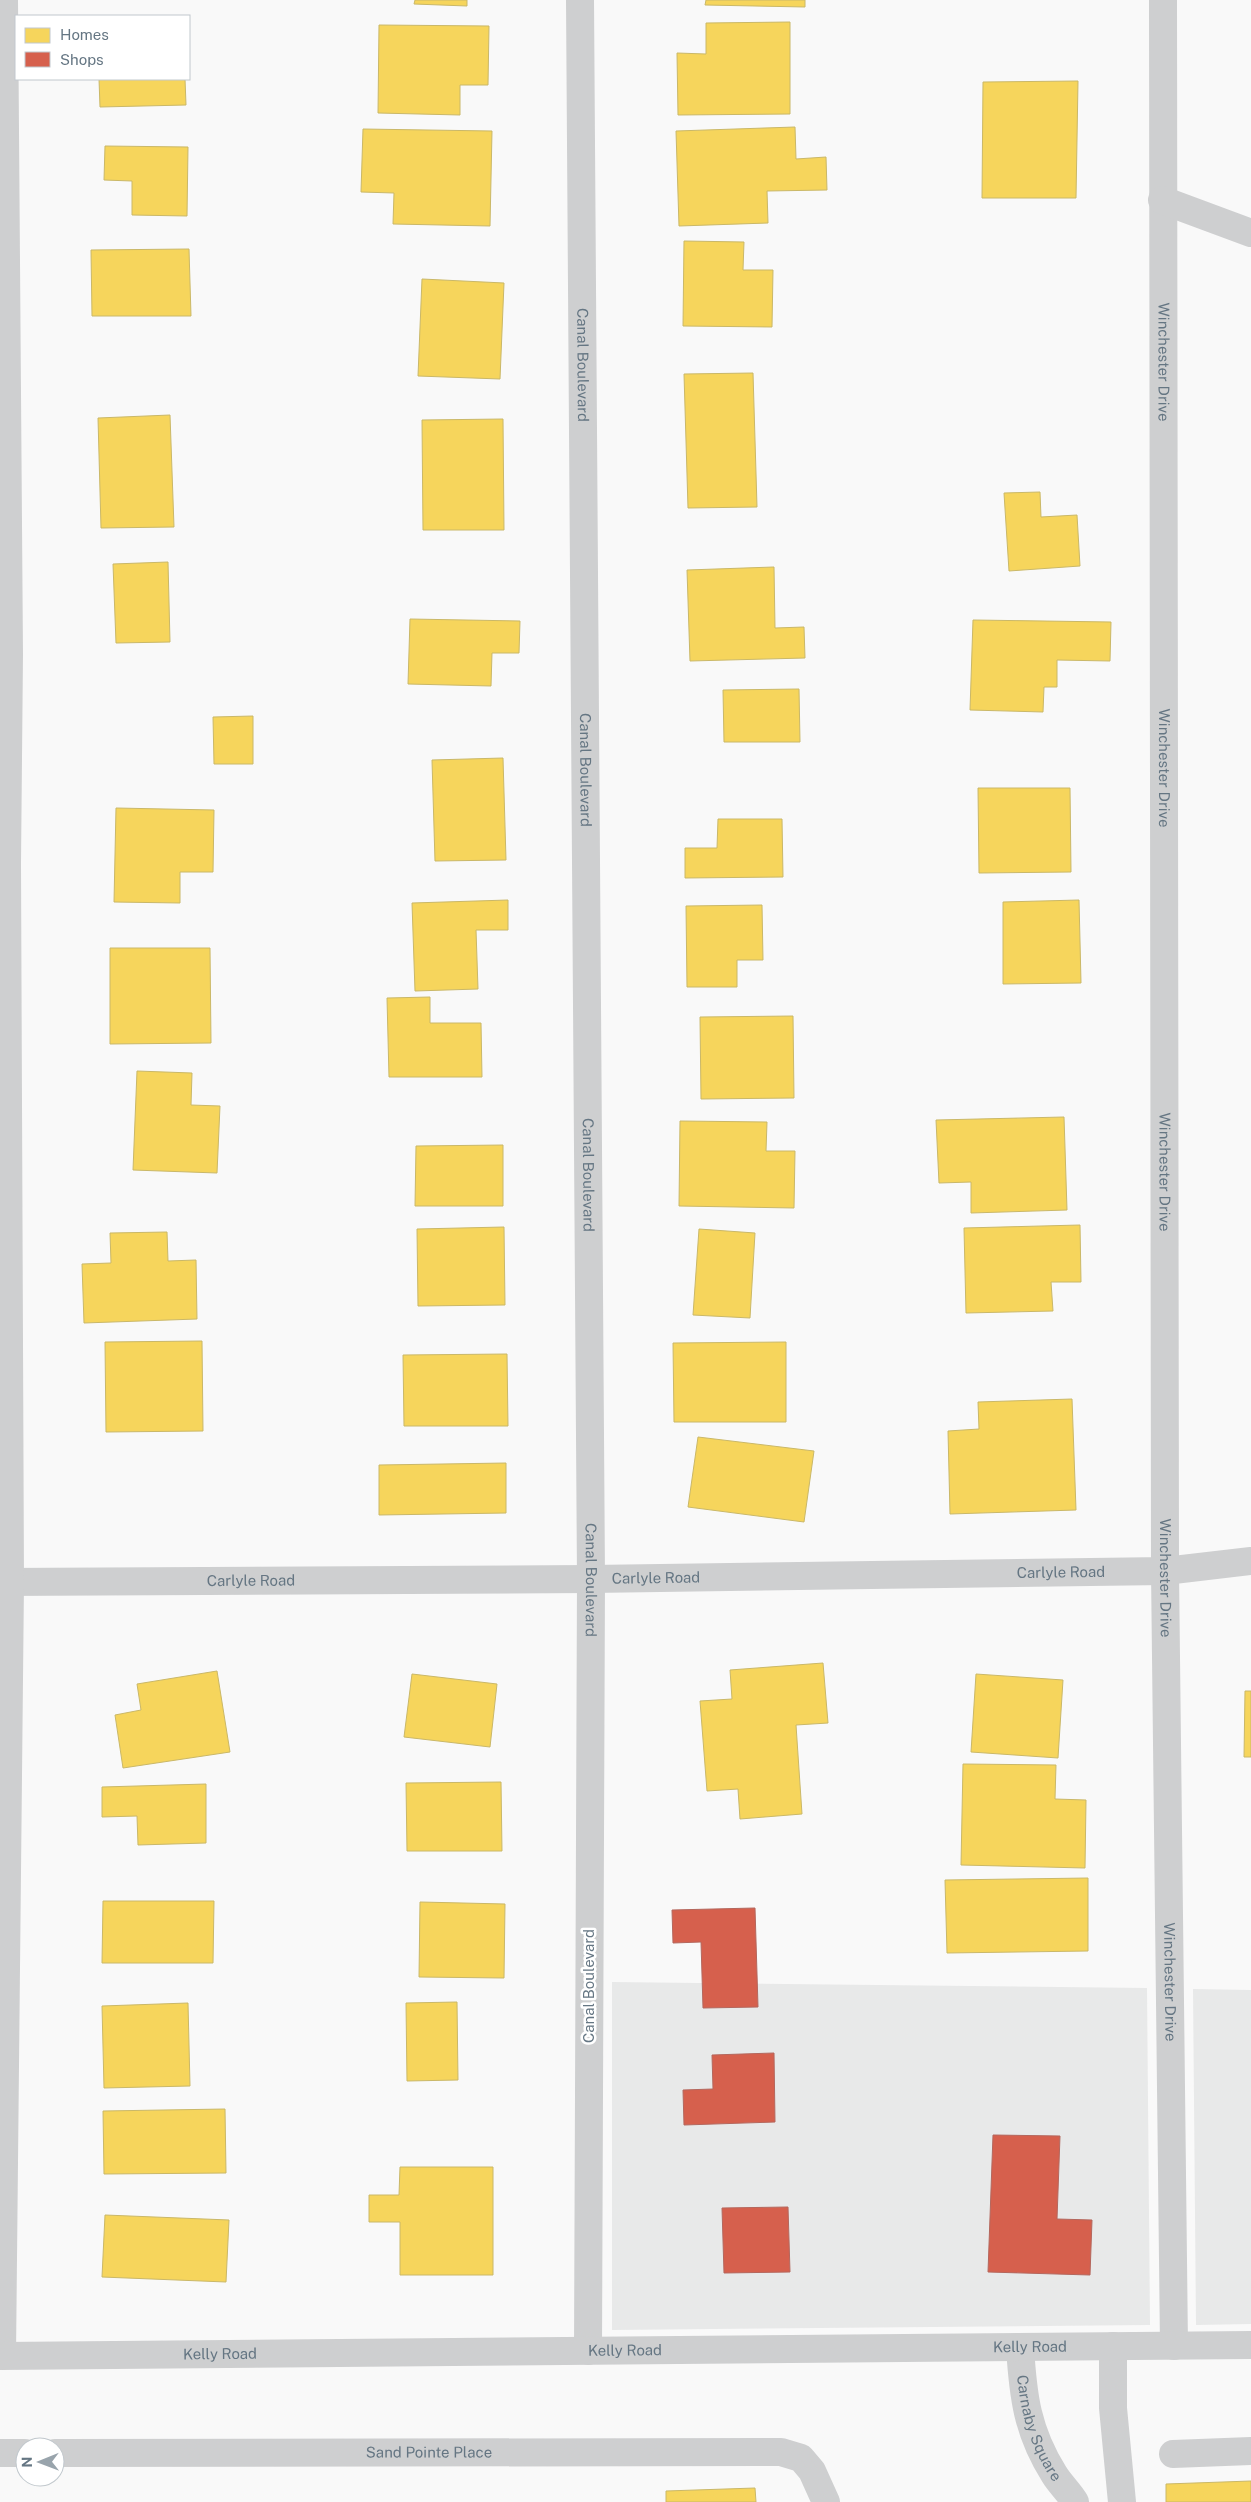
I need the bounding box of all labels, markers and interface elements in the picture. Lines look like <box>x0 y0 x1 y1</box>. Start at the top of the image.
legend <box>15 15 190 80</box>
text: Homes <box>60 26 109 43</box>
text: Shops <box>60 51 104 68</box>
street label: Winchester Drive <box>1155 303 1173 421</box>
street label: Canal Boulevard <box>574 308 592 422</box>
street label: Winchester Drive <box>1156 709 1173 827</box>
street label: Canal Boulevard <box>577 713 595 827</box>
street label: Winchester Drive <box>1156 1113 1174 1231</box>
street label: Canal Boulevard <box>580 1118 598 1232</box>
street label: Winchester Drive <box>1157 1519 1175 1638</box>
street label: Canal Boulevard <box>583 1523 600 1637</box>
street label: Carlyle Road <box>1017 1563 1105 1581</box>
street label: Carlyle Road <box>612 1568 700 1587</box>
street label: Carlyle Road <box>207 1572 295 1589</box>
street label: Winchester Drive <box>1161 1922 1179 2042</box>
street label: Canal Boulevard <box>580 1929 597 2043</box>
street label: Kelly Road <box>993 2338 1067 2355</box>
street label: Kelly Road <box>588 2341 662 2359</box>
street label: Kelly Road <box>183 2345 257 2362</box>
street label: Carnaby Square <box>1014 2374 1065 2484</box>
north arrow <box>15 2437 65 2487</box>
street label: Sand Pointe Place <box>366 2443 492 2461</box>
text: N <box>19 2457 35 2468</box>

